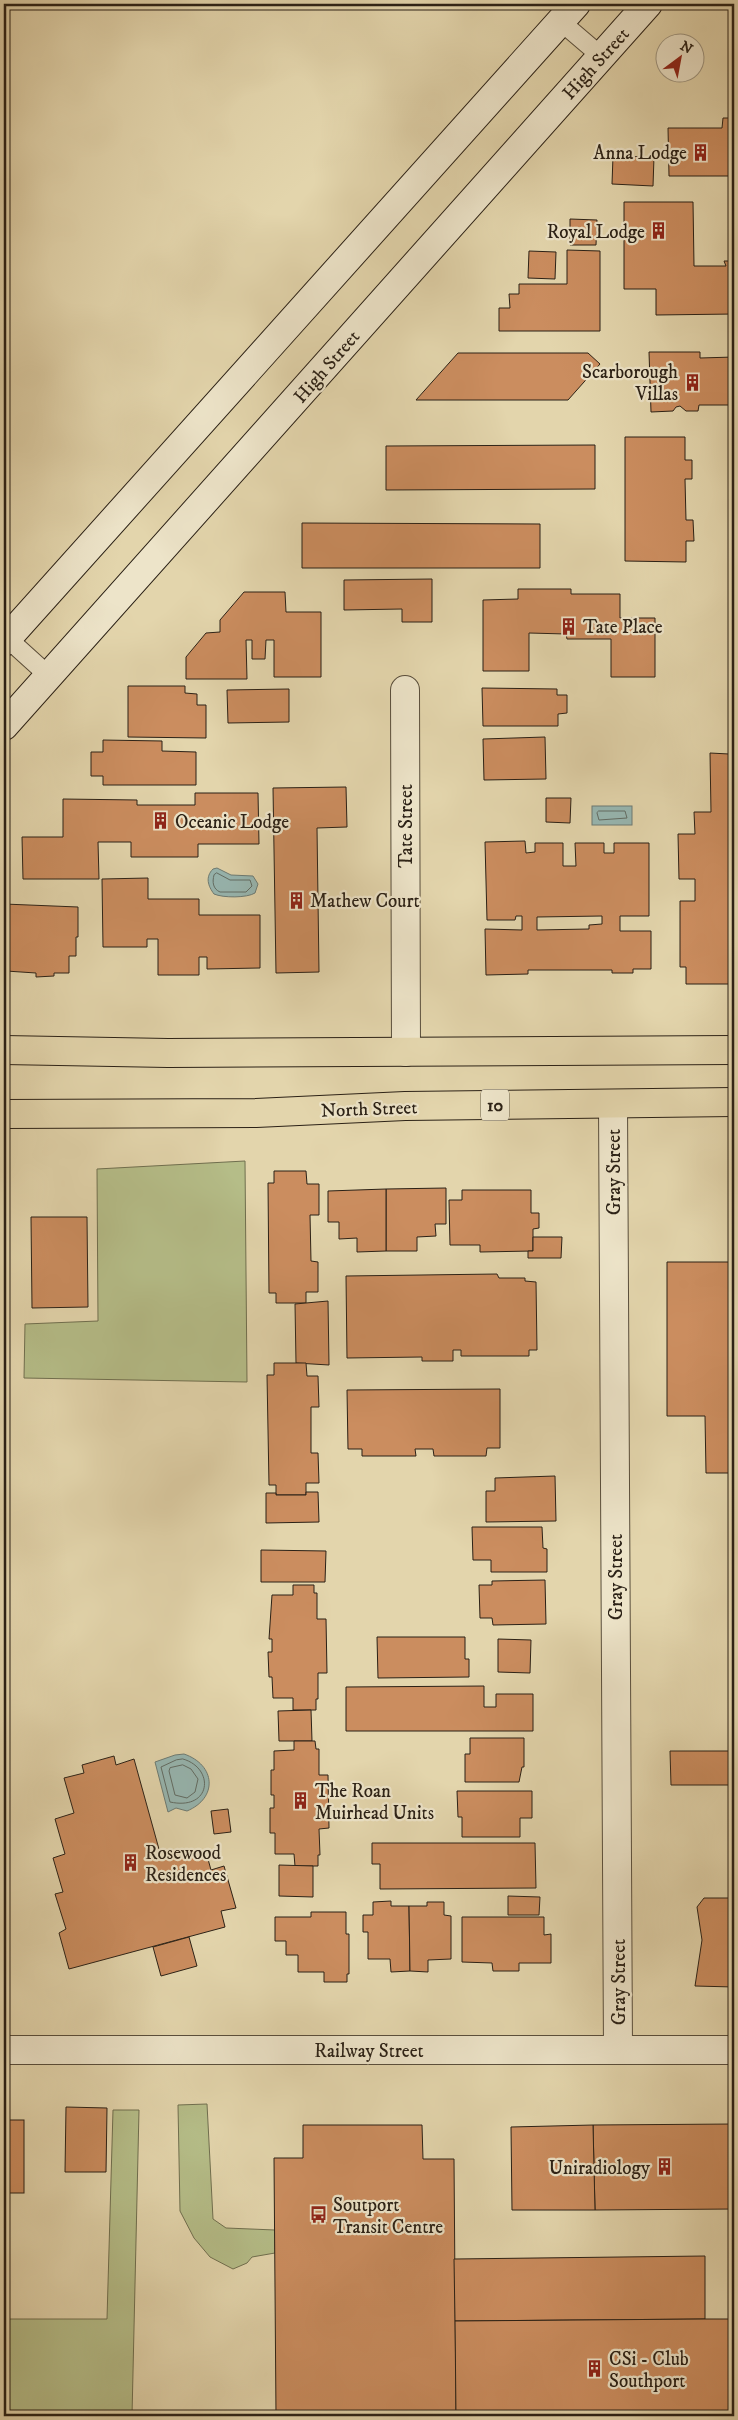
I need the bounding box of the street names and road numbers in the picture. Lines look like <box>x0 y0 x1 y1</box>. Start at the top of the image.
street label: High Street <box>558 23 634 105</box>
street label: High Street <box>289 326 365 408</box>
street label: Tate Street <box>395 784 418 868</box>
road number: 10 <box>481 1090 509 1120</box>
street label: North Street <box>320 1096 418 1123</box>
street label: Gray Street <box>603 1129 626 1215</box>
street label: Gray Street <box>605 1534 628 1620</box>
street label: Gray Street <box>608 1939 631 2025</box>
street label: Railway Street <box>314 2040 424 2063</box>

